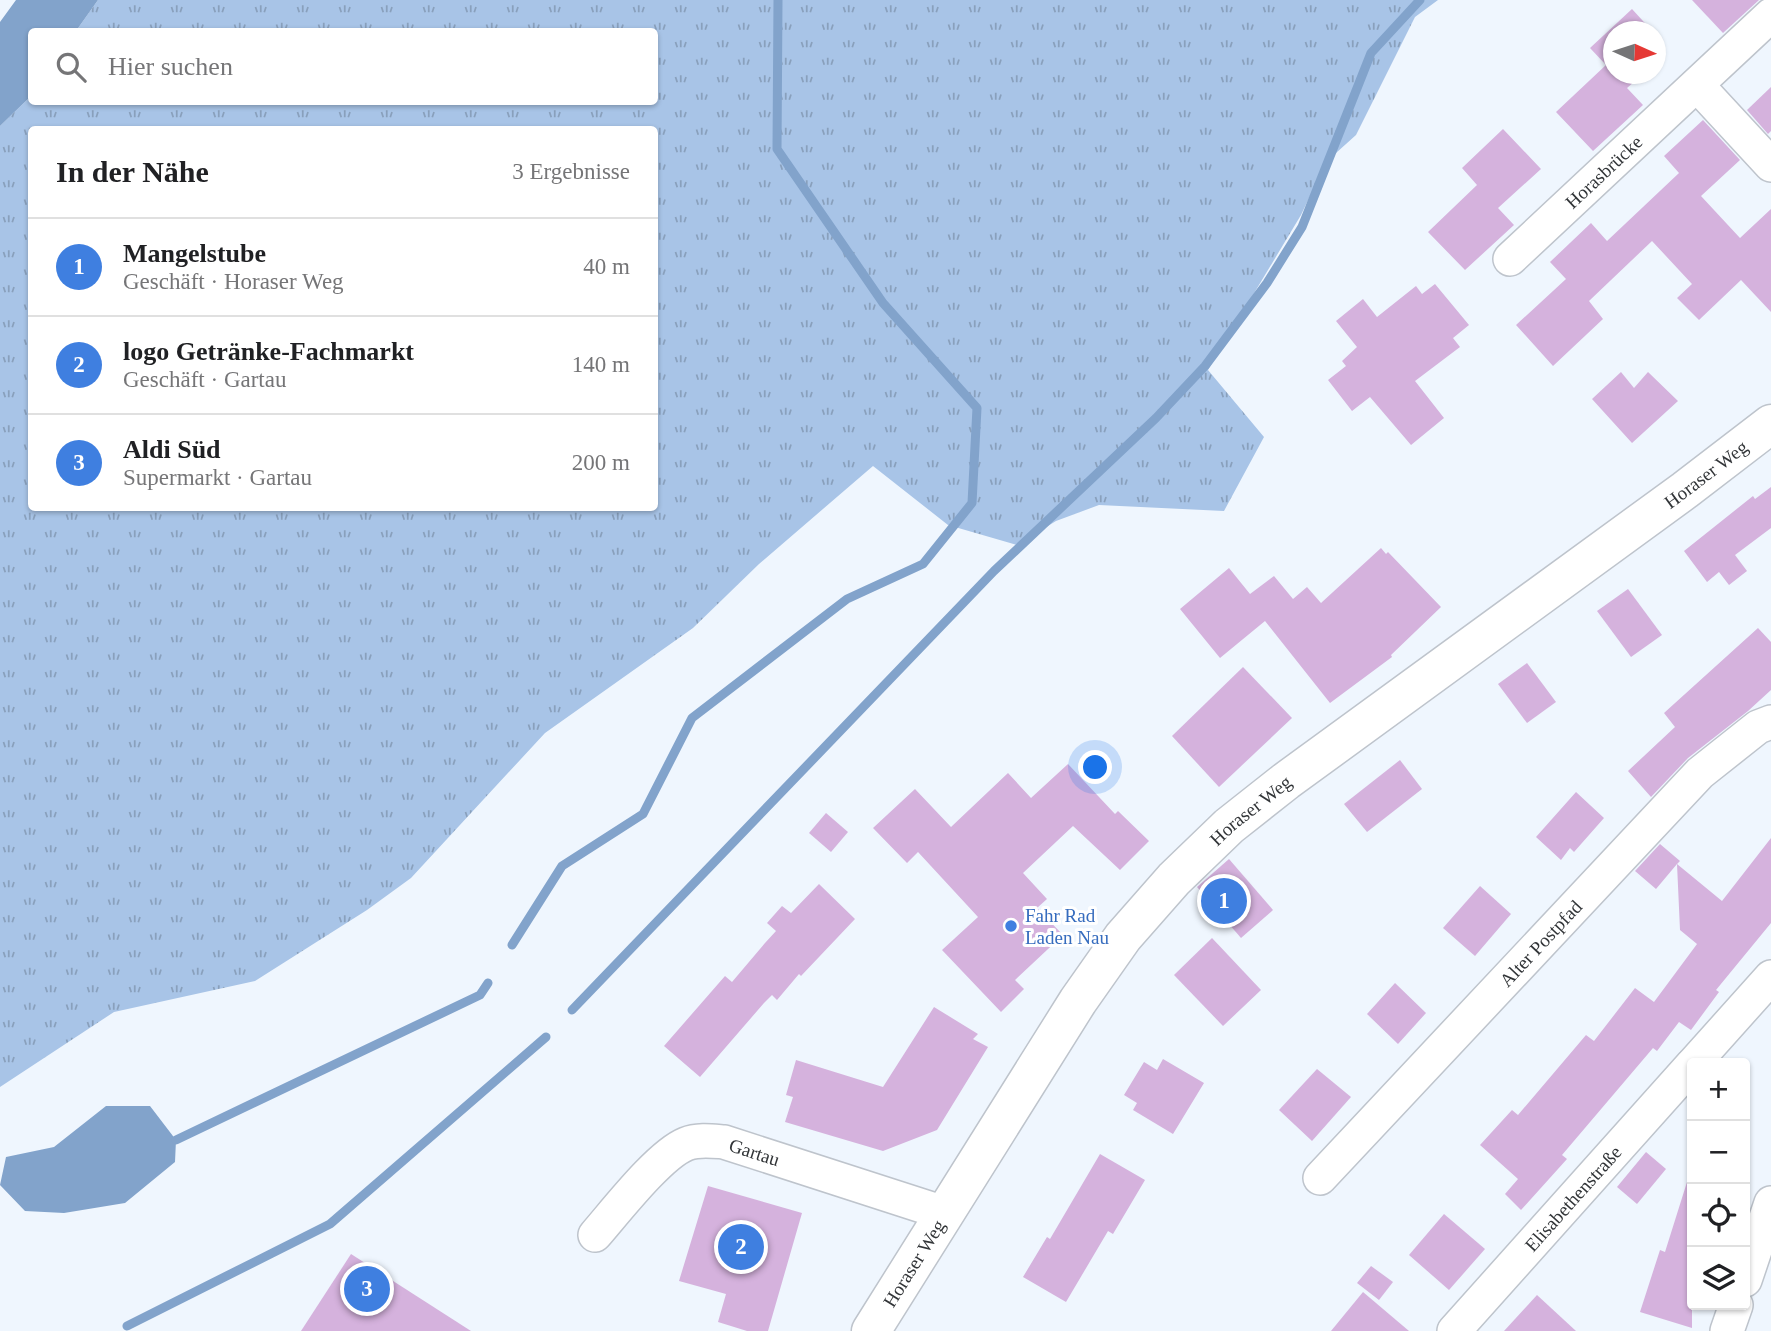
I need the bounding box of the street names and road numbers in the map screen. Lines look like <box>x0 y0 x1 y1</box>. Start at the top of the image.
street label: Horasbrücke <box>1561 131 1646 212</box>
street label: Horaser Weg <box>1660 435 1752 512</box>
street label: Horaser Weg <box>1205 770 1296 849</box>
street label: Alter Postpfad <box>1495 895 1586 991</box>
street label: Gartau <box>727 1134 783 1170</box>
street label: Elisabethenstraße <box>1520 1141 1625 1255</box>
street label: Horaser Weg <box>878 1215 949 1311</box>

